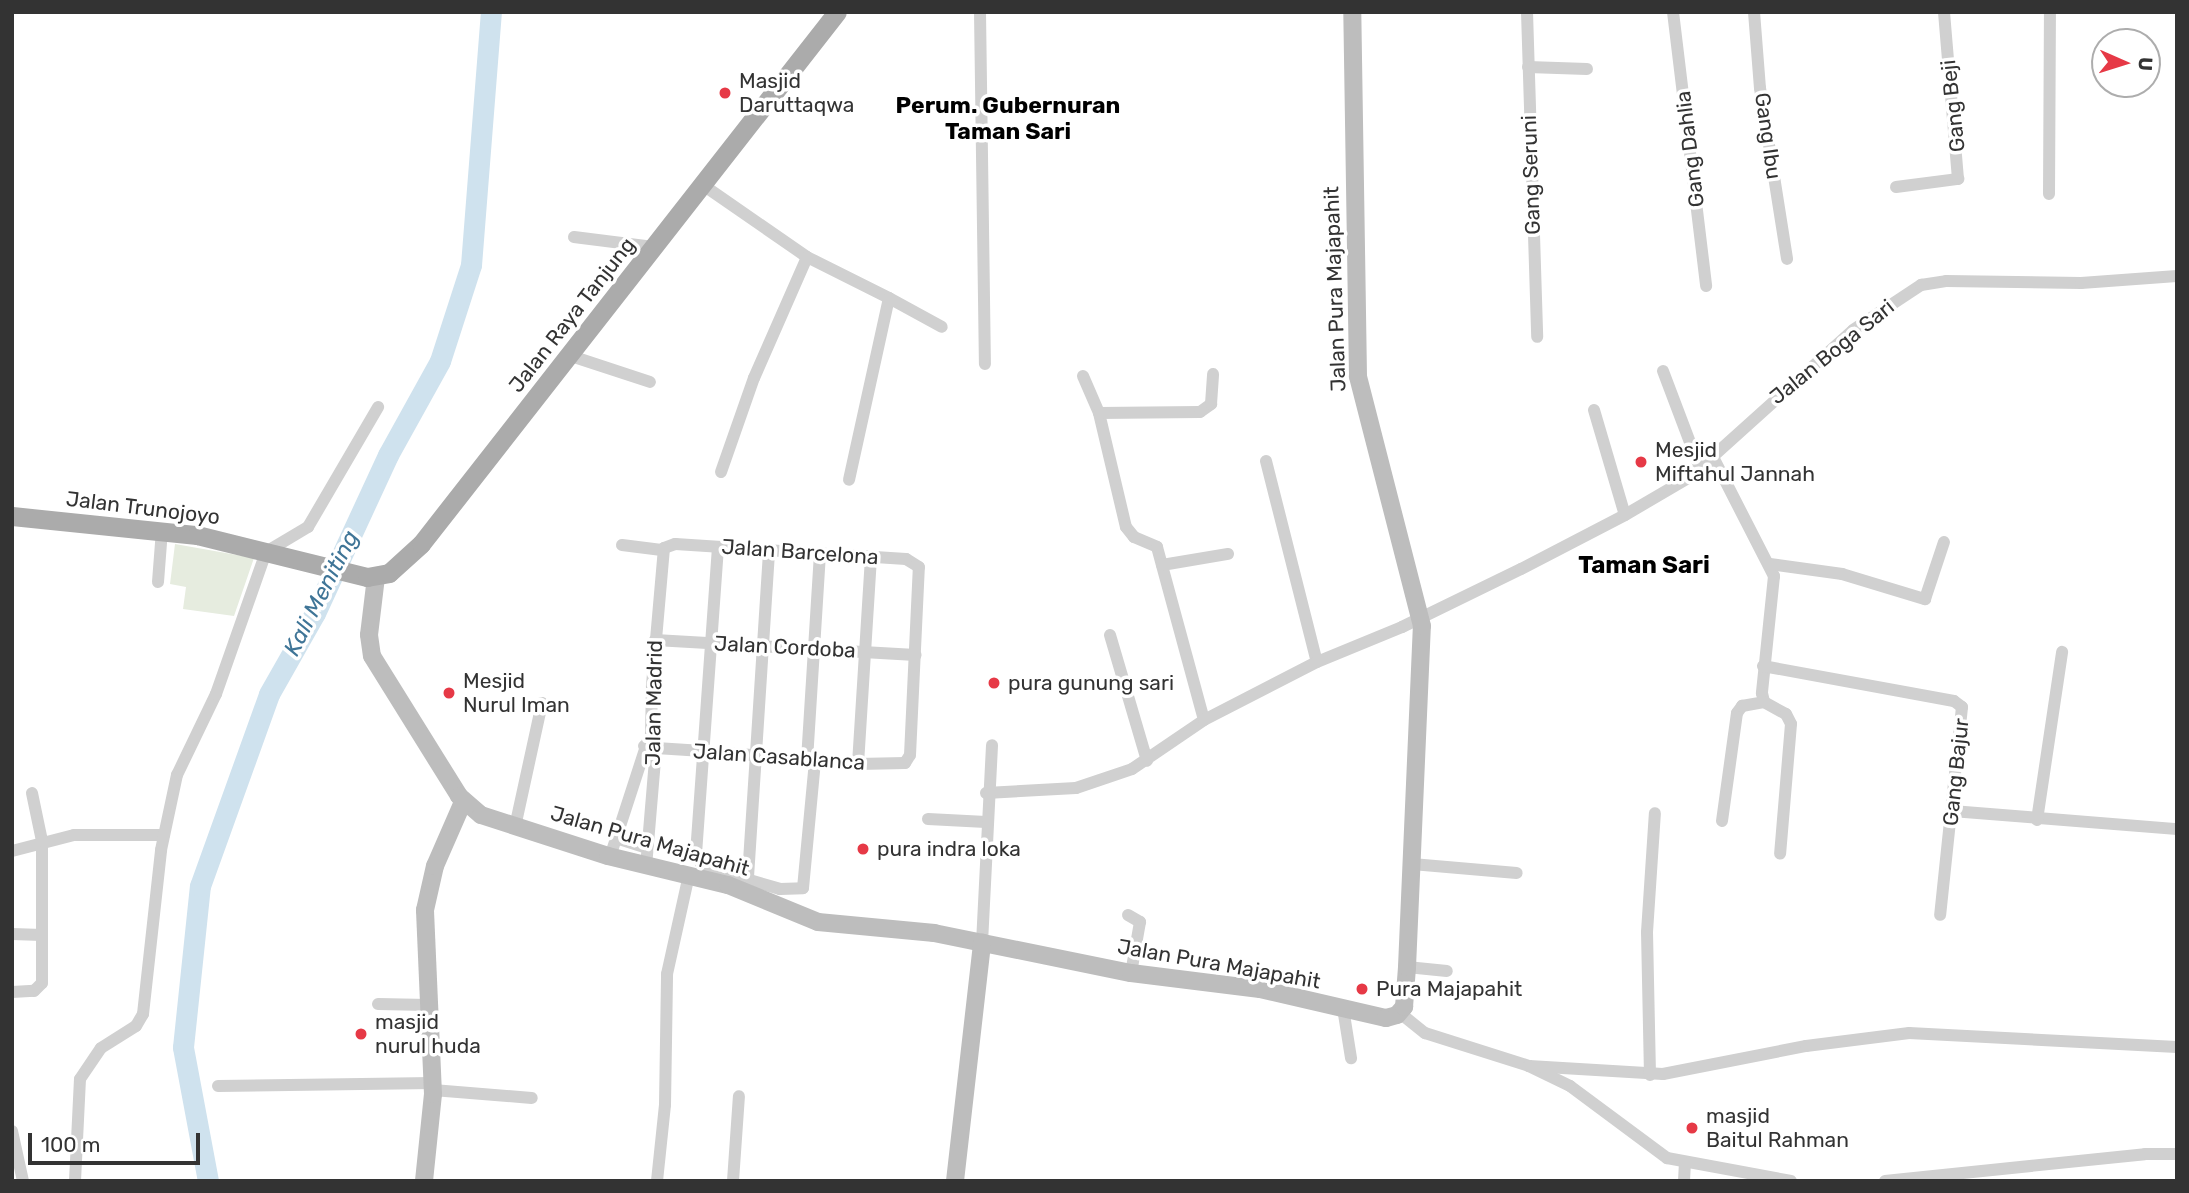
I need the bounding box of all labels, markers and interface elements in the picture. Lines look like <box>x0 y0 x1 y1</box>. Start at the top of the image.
north arrow <box>2091 28 2161 98</box>
text: U <box>2134 57 2157 72</box>
street label: Gang Beji <box>1936 59 1970 153</box>
place label: Masjid Daruttaqwa <box>739 68 854 118</box>
marker: Masjid Daruttaqwa <box>717 85 733 101</box>
street label: Gang Dahlia <box>1670 89 1710 209</box>
district label: Perum. Gubernuran Taman Sari <box>896 91 1120 145</box>
street label: Gang Ibu <box>1749 91 1787 181</box>
street label: Gang Seruni <box>1516 115 1546 235</box>
street label: Jalan Pura Majapahit <box>1319 186 1351 392</box>
street label: Jalan Raya Tanjung <box>504 232 640 398</box>
street label: Jalan Boga Sari <box>1765 294 1899 410</box>
place label: Mesjid Miftahul Jannah <box>1655 437 1815 487</box>
marker: Mesjid Miftahul Jannah <box>1633 454 1649 470</box>
street label: Jalan Trunojoyo <box>64 486 222 530</box>
water label: Kali Meniting <box>278 526 364 660</box>
street label: Jalan Barcelona <box>721 534 879 570</box>
district label: Taman Sari <box>1578 552 1710 580</box>
street label: Jalan Cordoba <box>714 631 856 663</box>
street label: Jalan Madrid <box>640 640 668 766</box>
place label: Mesjid Nurul Iman <box>463 668 570 718</box>
place label: pura gunung sari <box>1008 670 1174 696</box>
marker: pura gunung sari <box>986 675 1002 691</box>
marker: Mesjid Nurul Iman <box>441 685 457 701</box>
street label: Gang Bajur <box>1938 717 1974 827</box>
street label: Jalan Casablanca <box>692 738 866 776</box>
street label: Jalan Pura Majapahit <box>548 801 752 881</box>
place label: pura indra loka <box>877 836 1021 862</box>
marker: pura indra loka <box>855 841 871 857</box>
street label: Jalan Pura Majapahit <box>1116 934 1322 994</box>
place label: Pura Majapahit <box>1376 976 1522 1002</box>
marker: Pura Majapahit <box>1354 981 1370 997</box>
place label: masjid nurul huda <box>375 1009 481 1059</box>
marker: masjid nurul huda <box>353 1026 369 1042</box>
place label: masjid Baitul Rahman <box>1706 1103 1849 1153</box>
scale bar <box>32 1120 203 1164</box>
marker: masjid Baitul Rahman <box>1684 1120 1700 1136</box>
text: 100 m <box>41 1132 100 1157</box>

